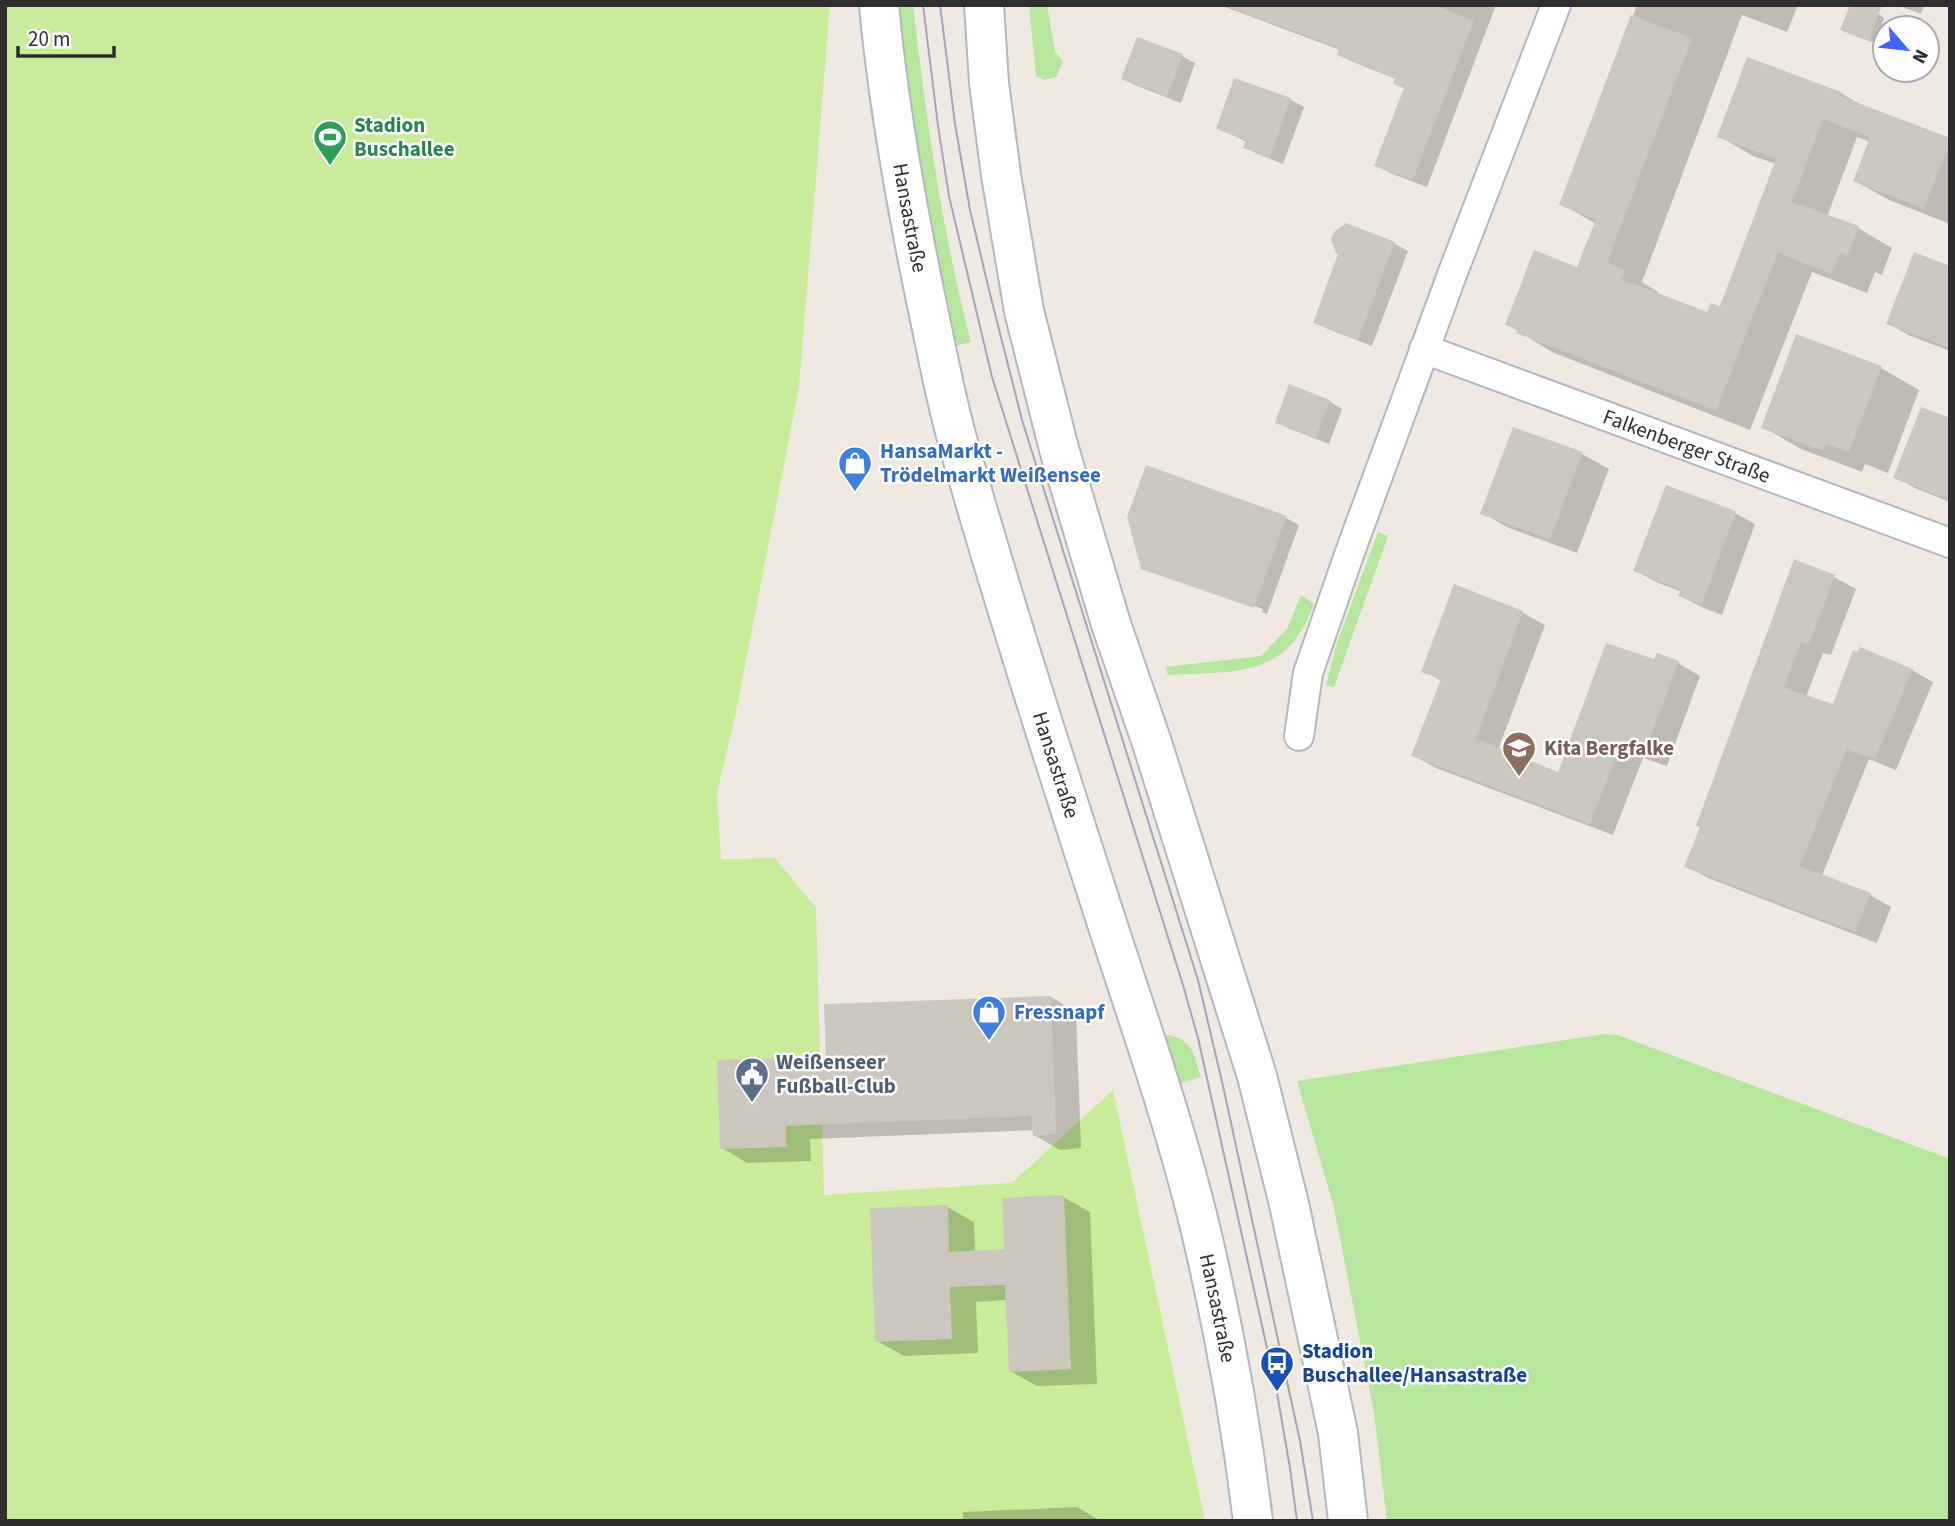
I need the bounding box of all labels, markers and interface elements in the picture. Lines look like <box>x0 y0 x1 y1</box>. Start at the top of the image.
scale bar <box>18 14 114 58</box>
north arrow <box>1871 14 1941 84</box>
text: 20 m <box>28 24 70 54</box>
text: N <box>1905 44 1935 68</box>
place label: Stadion Buschallee <box>354 110 455 164</box>
sports icon: Stadion Buschallee <box>311 118 349 167</box>
street label: Hansastraße <box>885 161 935 275</box>
street label: Falkenberger Straße <box>1599 401 1775 491</box>
place label: HansaMarkt - Trödelmarkt Weißensee <box>880 436 1101 490</box>
shop icon: HansaMarkt - Trödelmarkt Weißensee <box>836 444 874 493</box>
street label: Hansastraße <box>1025 708 1087 822</box>
school or university icon: Kita Bergfalke <box>1500 729 1538 778</box>
place label: Kita Bergfalke <box>1544 733 1674 763</box>
shop icon: Fressnapf <box>970 993 1008 1042</box>
place label: Fressnapf <box>1014 997 1105 1027</box>
place label: Weißenseer Fußball-Club <box>776 1047 896 1101</box>
public building icon: Weißenseer Fußball-Club <box>733 1055 771 1104</box>
street label: Hansastraße <box>1192 1251 1243 1365</box>
place label: Stadion Buschallee/Hansastraße <box>1302 1336 1527 1390</box>
bus stop icon: Stadion Buschallee/Hansastraße <box>1258 1344 1296 1393</box>

